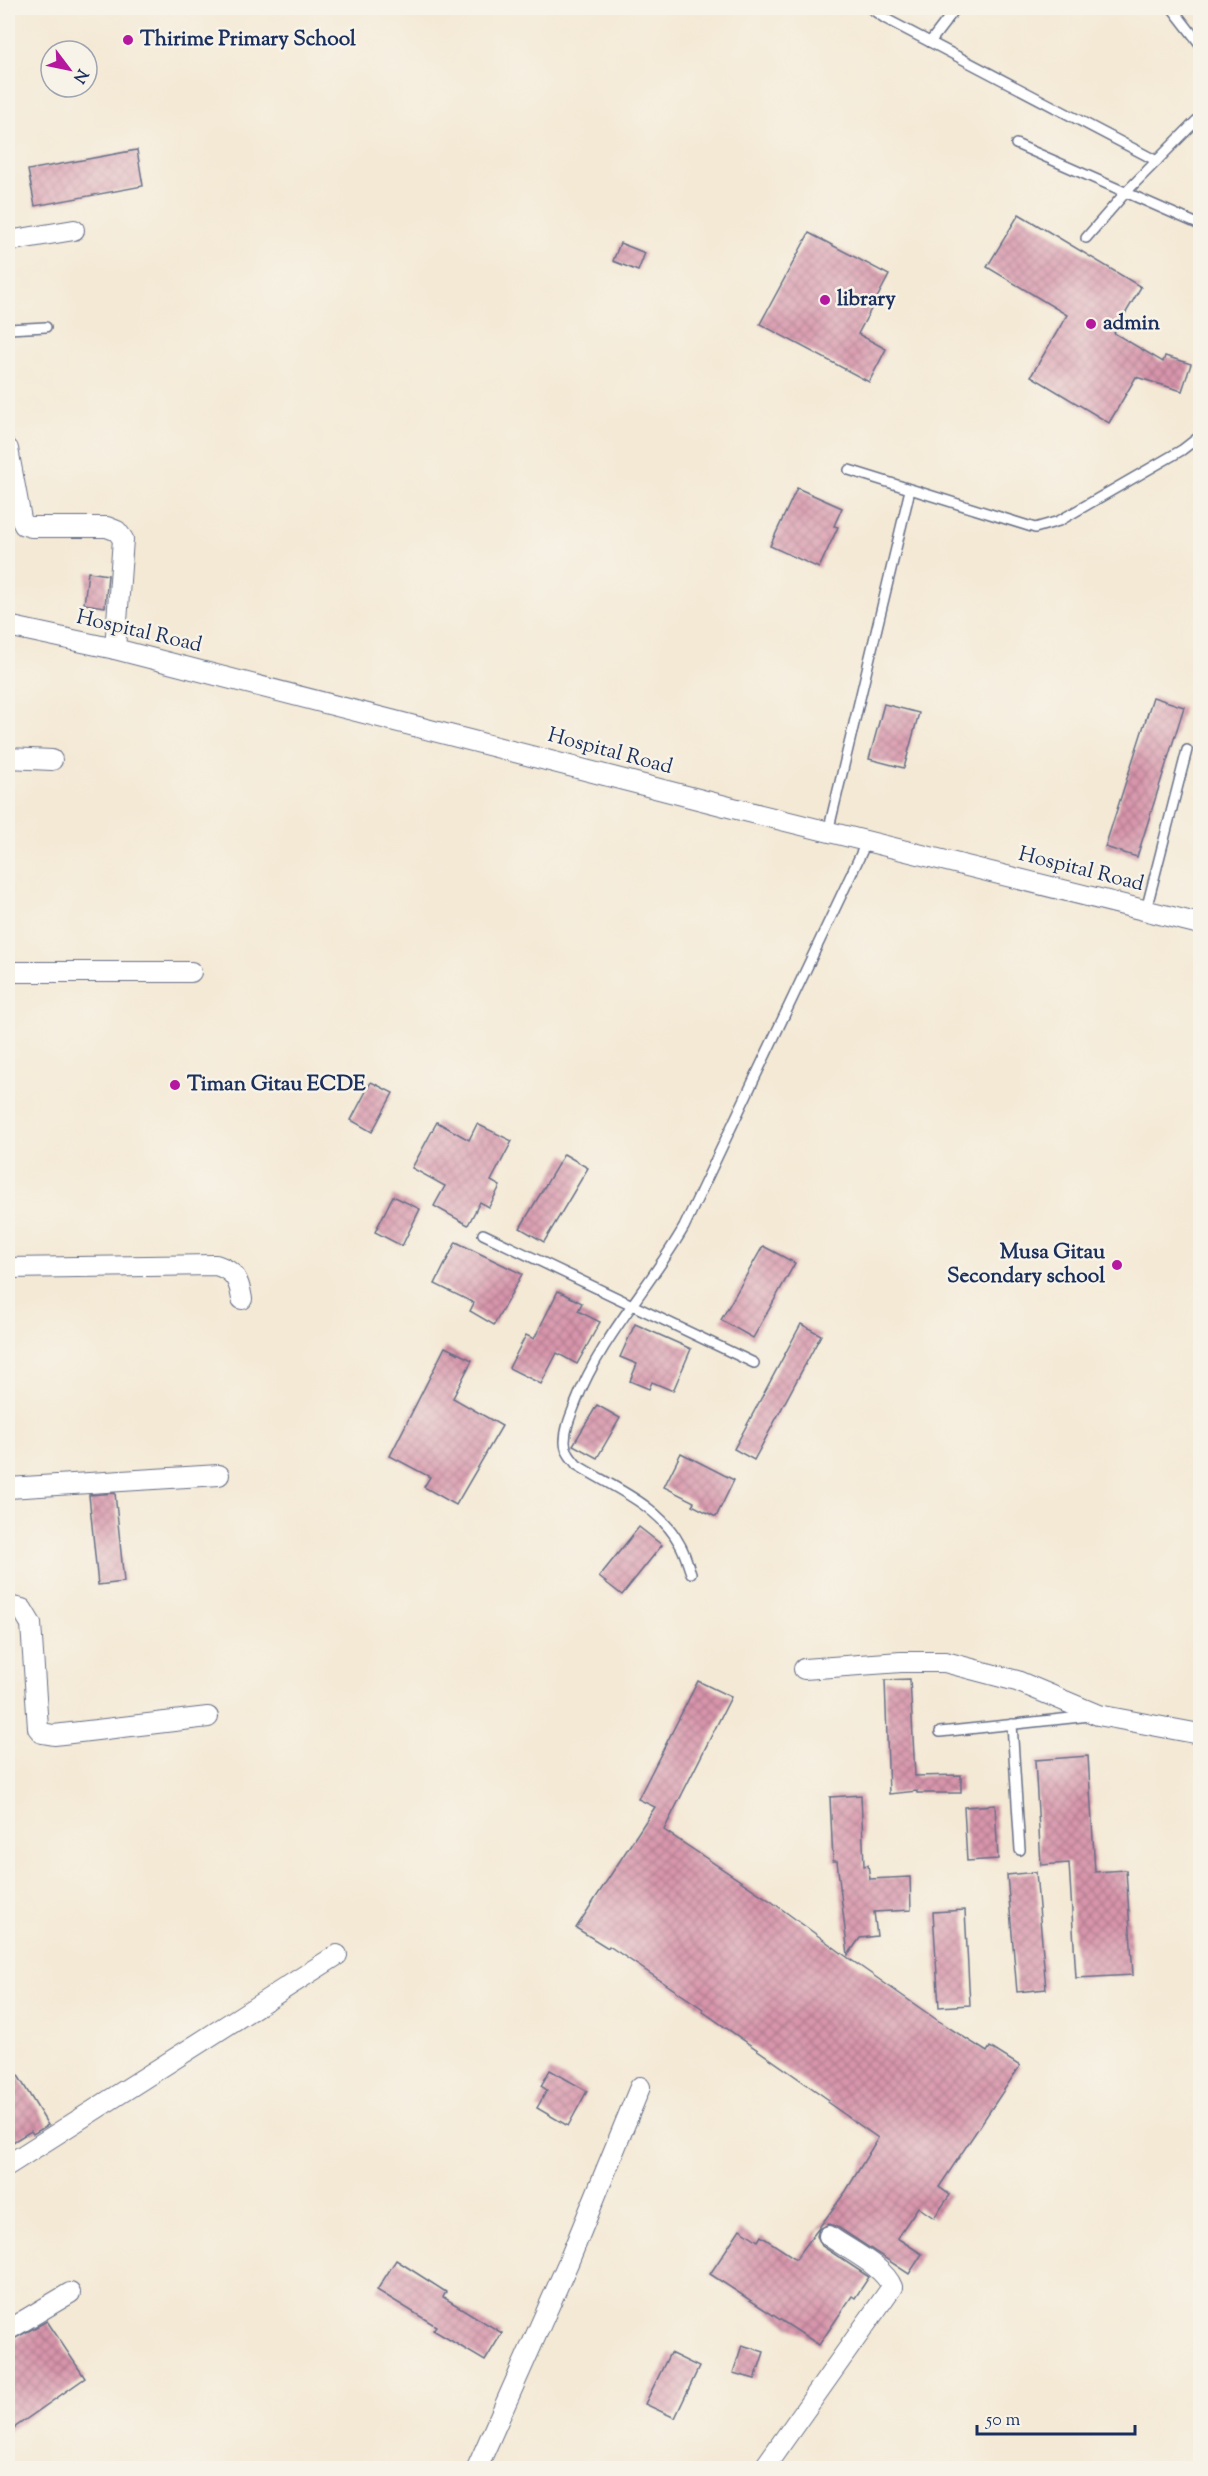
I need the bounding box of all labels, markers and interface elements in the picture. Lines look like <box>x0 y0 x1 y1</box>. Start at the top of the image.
place label: Thirime Primary School <box>140 25 356 55</box>
marker: Thirime Primary School <box>121 33 135 47</box>
north arrow <box>39 39 99 99</box>
text: N <box>66 64 93 87</box>
place label: library <box>837 285 896 315</box>
marker: library <box>818 293 832 307</box>
place label: admin <box>1103 309 1161 339</box>
marker: admin <box>1084 317 1098 331</box>
street label: Hospital Road <box>73 603 205 661</box>
street label: Hospital Road <box>544 721 676 783</box>
street label: Hospital Road <box>1015 840 1147 900</box>
place label: Timan Gitau ECDE <box>187 1070 366 1100</box>
marker: Timan Gitau ECDE <box>168 1078 182 1092</box>
place label: Musa Gitau Secondary school <box>947 1238 1106 1292</box>
marker: Musa Gitau Secondary school <box>1110 1258 1124 1272</box>
scale bar <box>977 2398 1134 2436</box>
text: 50 m <box>985 2408 1021 2434</box>

